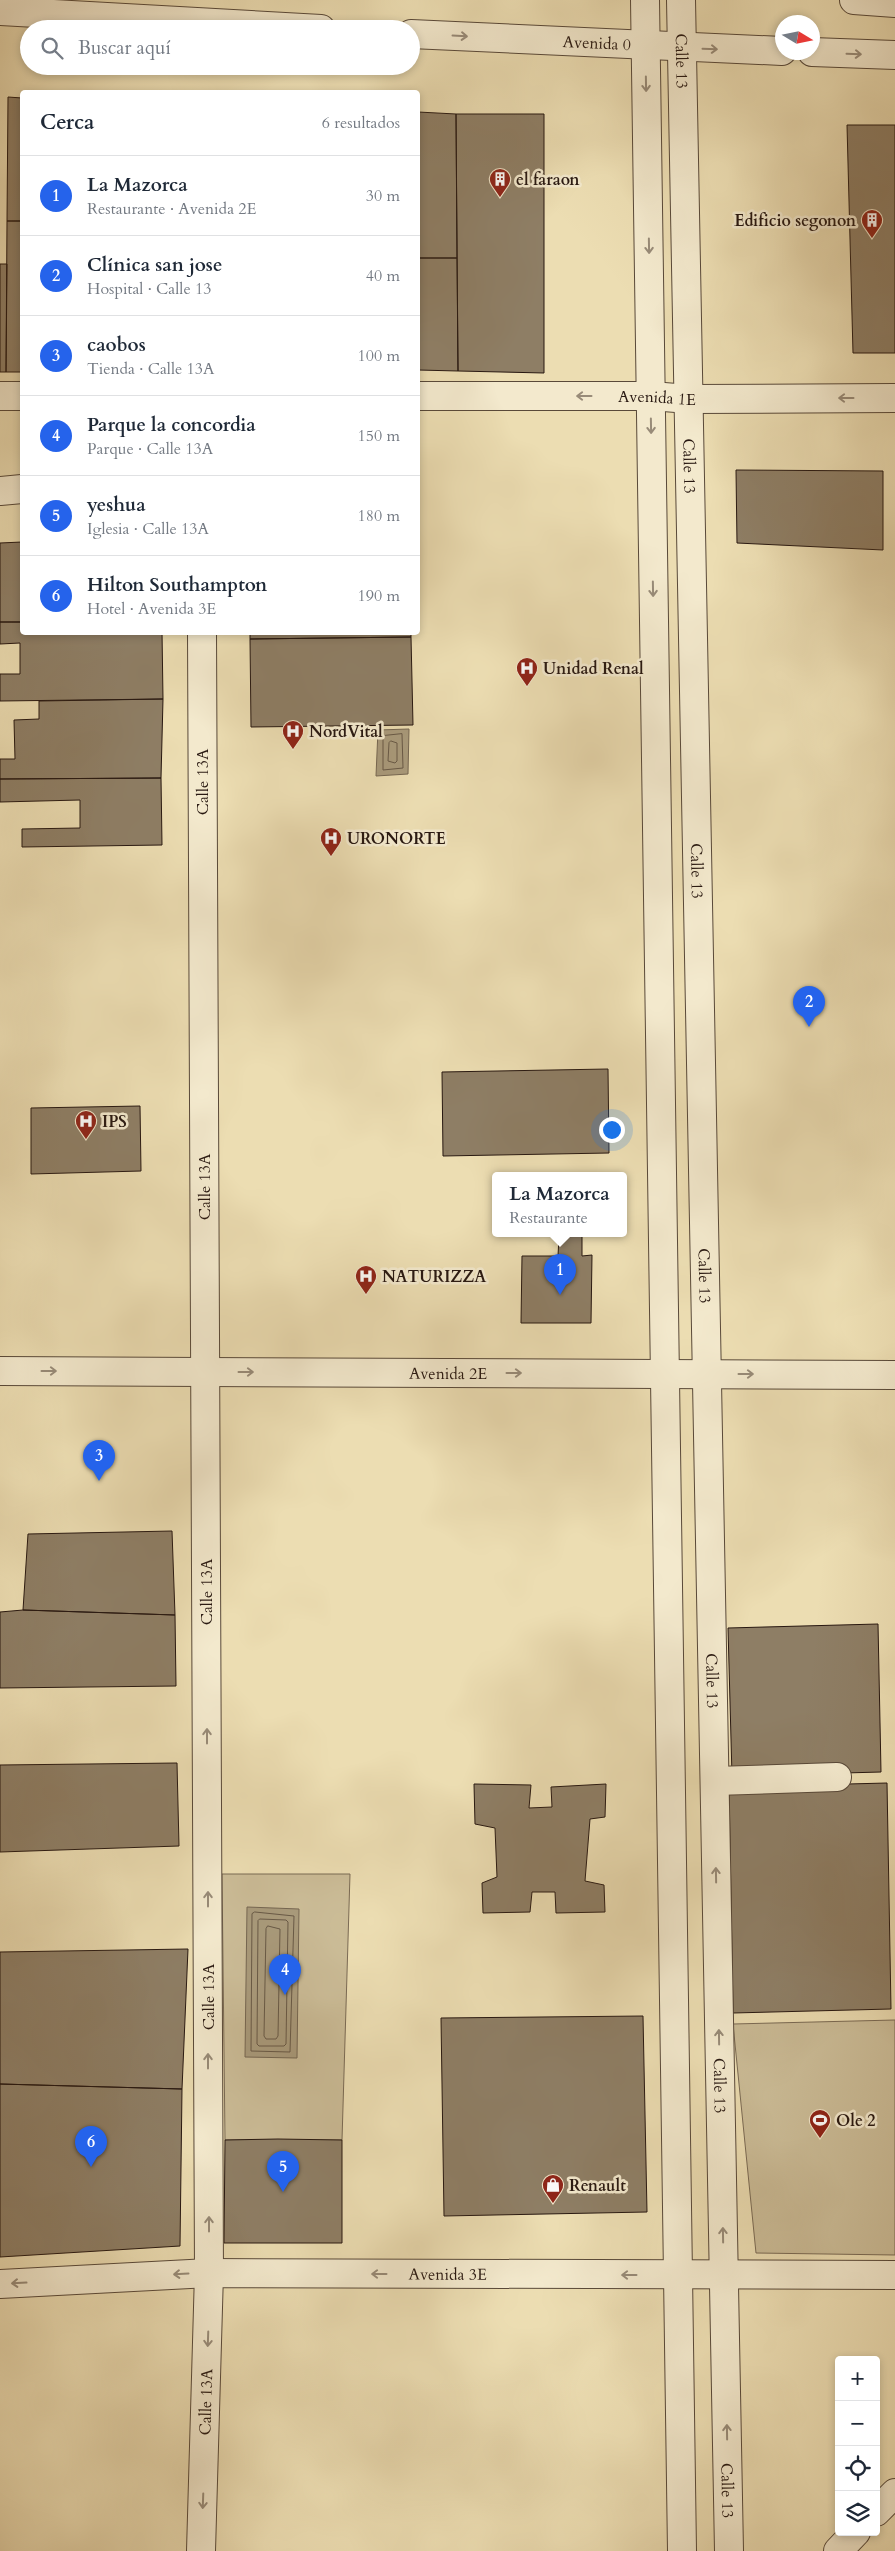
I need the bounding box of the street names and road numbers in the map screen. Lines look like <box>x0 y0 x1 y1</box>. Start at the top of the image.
street label: Avenida 0 <box>562 31 631 56</box>
street label: Calle 13 <box>670 33 693 89</box>
street label: Avenida 1E <box>618 386 696 411</box>
street label: Calle 13 <box>677 438 700 494</box>
street label: Calle 13A <box>192 748 214 815</box>
street label: Calle 13 <box>685 843 708 899</box>
street label: Calle 13A <box>194 1153 216 1220</box>
street label: Calle 13 <box>692 1248 716 1304</box>
street label: Avenida 2E <box>409 1363 487 1385</box>
street label: Calle 13A <box>196 1558 218 1625</box>
street label: Calle 13 <box>700 1653 723 1709</box>
street label: Calle 13A <box>198 1963 220 2030</box>
street label: Calle 13 <box>708 2058 731 2113</box>
street label: Avenida 3E <box>409 2264 487 2286</box>
street label: Calle 13A <box>194 2368 218 2436</box>
street label: Calle 13 <box>715 2463 738 2518</box>

